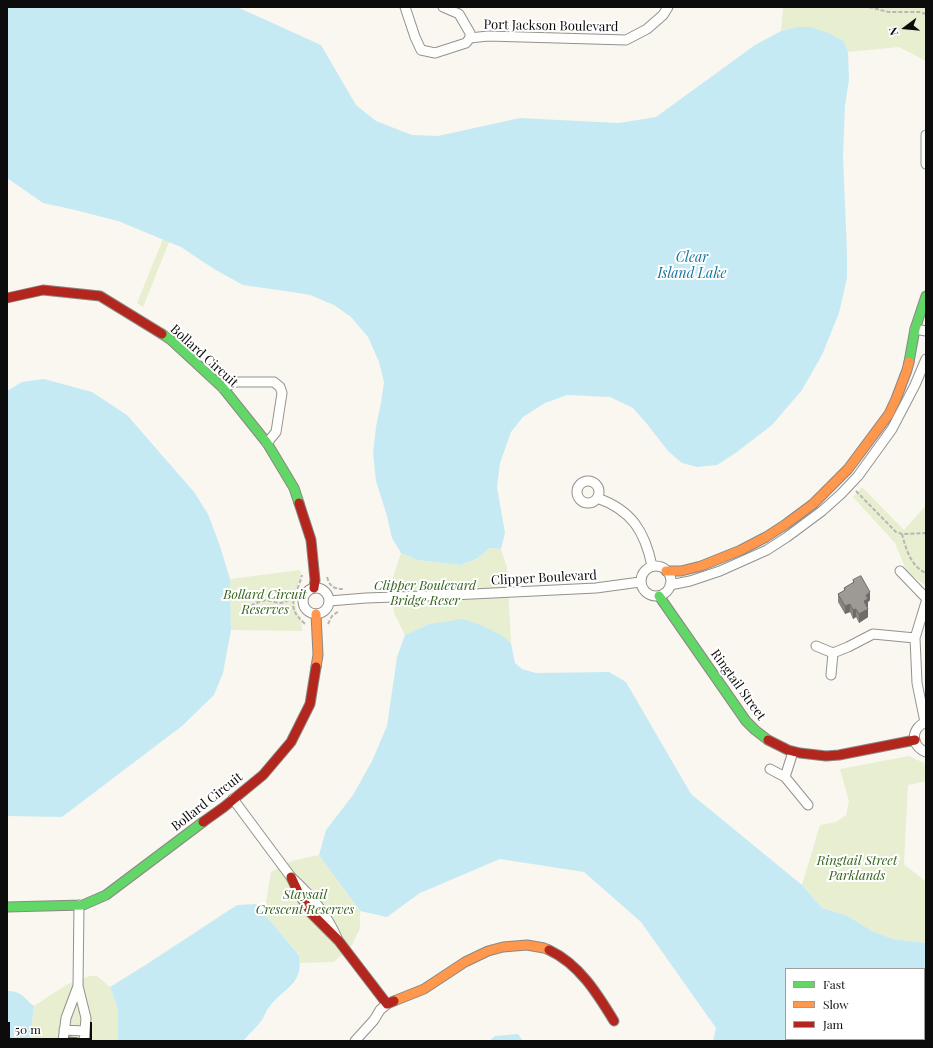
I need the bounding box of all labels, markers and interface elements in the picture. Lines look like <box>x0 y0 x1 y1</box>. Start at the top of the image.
north arrow <box>885 8 925 48</box>
street label: Port Jackson Boulevard <box>483 17 619 35</box>
text: N <box>885 26 901 37</box>
water label: Clear Island Lake <box>657 250 727 282</box>
street label: Bollard Circuit <box>167 321 241 391</box>
street label: Clipper Boulevard <box>491 567 597 589</box>
park label: Clipper Boulevard Bridge Reser <box>374 578 476 609</box>
park label: Bollard Circuit Reserves <box>223 587 307 618</box>
street label: Ringtail Street <box>707 647 769 723</box>
street label: Bollard Circuit <box>168 769 246 835</box>
park label: Ringtail Street Parklands <box>817 853 897 884</box>
park label: Staysail Crescent Reserves <box>256 887 354 918</box>
legend <box>785 968 925 1040</box>
text: Fast <box>823 976 845 992</box>
text: Slow <box>823 996 849 1012</box>
scale bar <box>10 1014 94 1040</box>
text: Jam <box>823 1016 843 1032</box>
text: 50 m <box>15 1021 41 1037</box>

